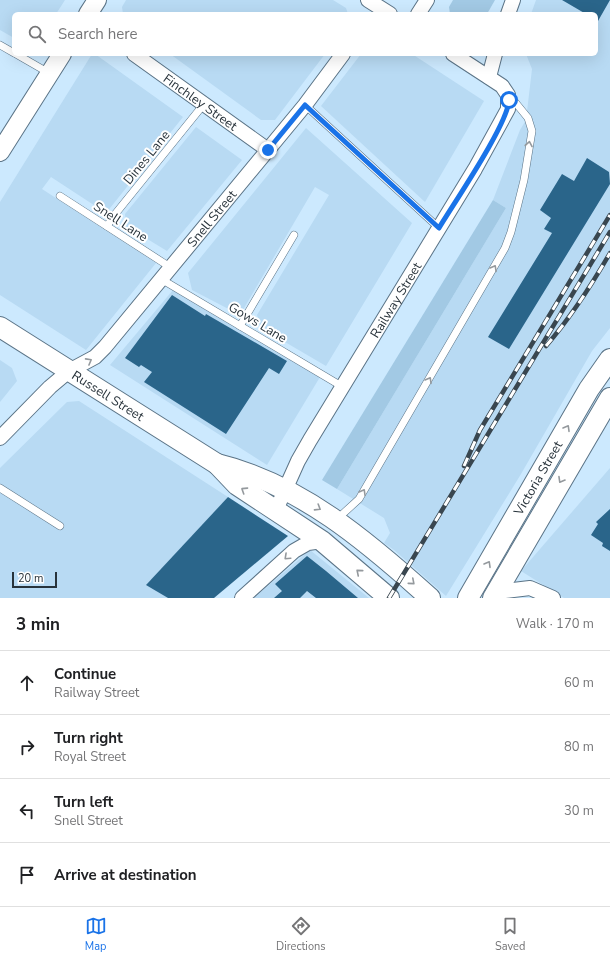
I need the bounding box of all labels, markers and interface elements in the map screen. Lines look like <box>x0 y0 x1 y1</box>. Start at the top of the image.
search box <box>12 12 598 56</box>
icon: search <box>26 23 48 45</box>
text: Search here <box>58 24 138 44</box>
street label: Finchley Street <box>159 70 241 136</box>
route start <box>500 91 518 109</box>
street label: Dines Lane <box>119 127 174 188</box>
route end <box>259 141 277 159</box>
one-way arrow <box>525 141 533 147</box>
street label: Snell Street <box>183 186 241 251</box>
street label: Snell Lane <box>90 198 151 246</box>
street label: Railway Street <box>366 259 426 342</box>
one-way arrow <box>489 265 496 272</box>
street label: Gows Lane <box>225 298 290 347</box>
one-way arrow <box>85 358 92 365</box>
street label: Russell Street <box>68 367 148 426</box>
one-way arrow <box>424 377 431 384</box>
one-way arrow <box>563 425 570 432</box>
street label: Victoria Street <box>509 437 567 520</box>
one-way arrow <box>559 476 566 483</box>
one-way arrow <box>241 487 248 495</box>
one-way arrow <box>359 489 366 497</box>
one-way arrow <box>314 504 321 511</box>
one-way arrow <box>284 552 292 560</box>
one-way arrow <box>483 561 490 568</box>
scale bar <box>12 570 57 589</box>
one-way arrow <box>357 570 364 577</box>
text: 20 m <box>18 571 43 586</box>
one-way arrow <box>407 578 415 585</box>
text: 3 min <box>16 613 60 636</box>
text: Walk · 170 m <box>516 615 594 633</box>
text: Continue <box>54 664 116 684</box>
icon: ahead <box>16 672 38 694</box>
text: 60 m <box>564 674 594 692</box>
text: Railway Street <box>54 684 139 702</box>
text: Turn right <box>54 728 123 748</box>
icon: right <box>16 736 38 758</box>
text: 80 m <box>564 738 594 756</box>
text: Royal Street <box>54 748 126 766</box>
text: Turn left <box>54 792 113 812</box>
icon: left <box>16 800 38 822</box>
text: 30 m <box>564 802 594 820</box>
text: Snell Street <box>54 812 123 830</box>
icon: arrive <box>16 864 38 886</box>
text: Arrive at destination <box>54 865 197 885</box>
tab: Map <box>85 915 107 954</box>
tab: Directions <box>276 915 326 954</box>
tab: Saved <box>495 915 525 954</box>

